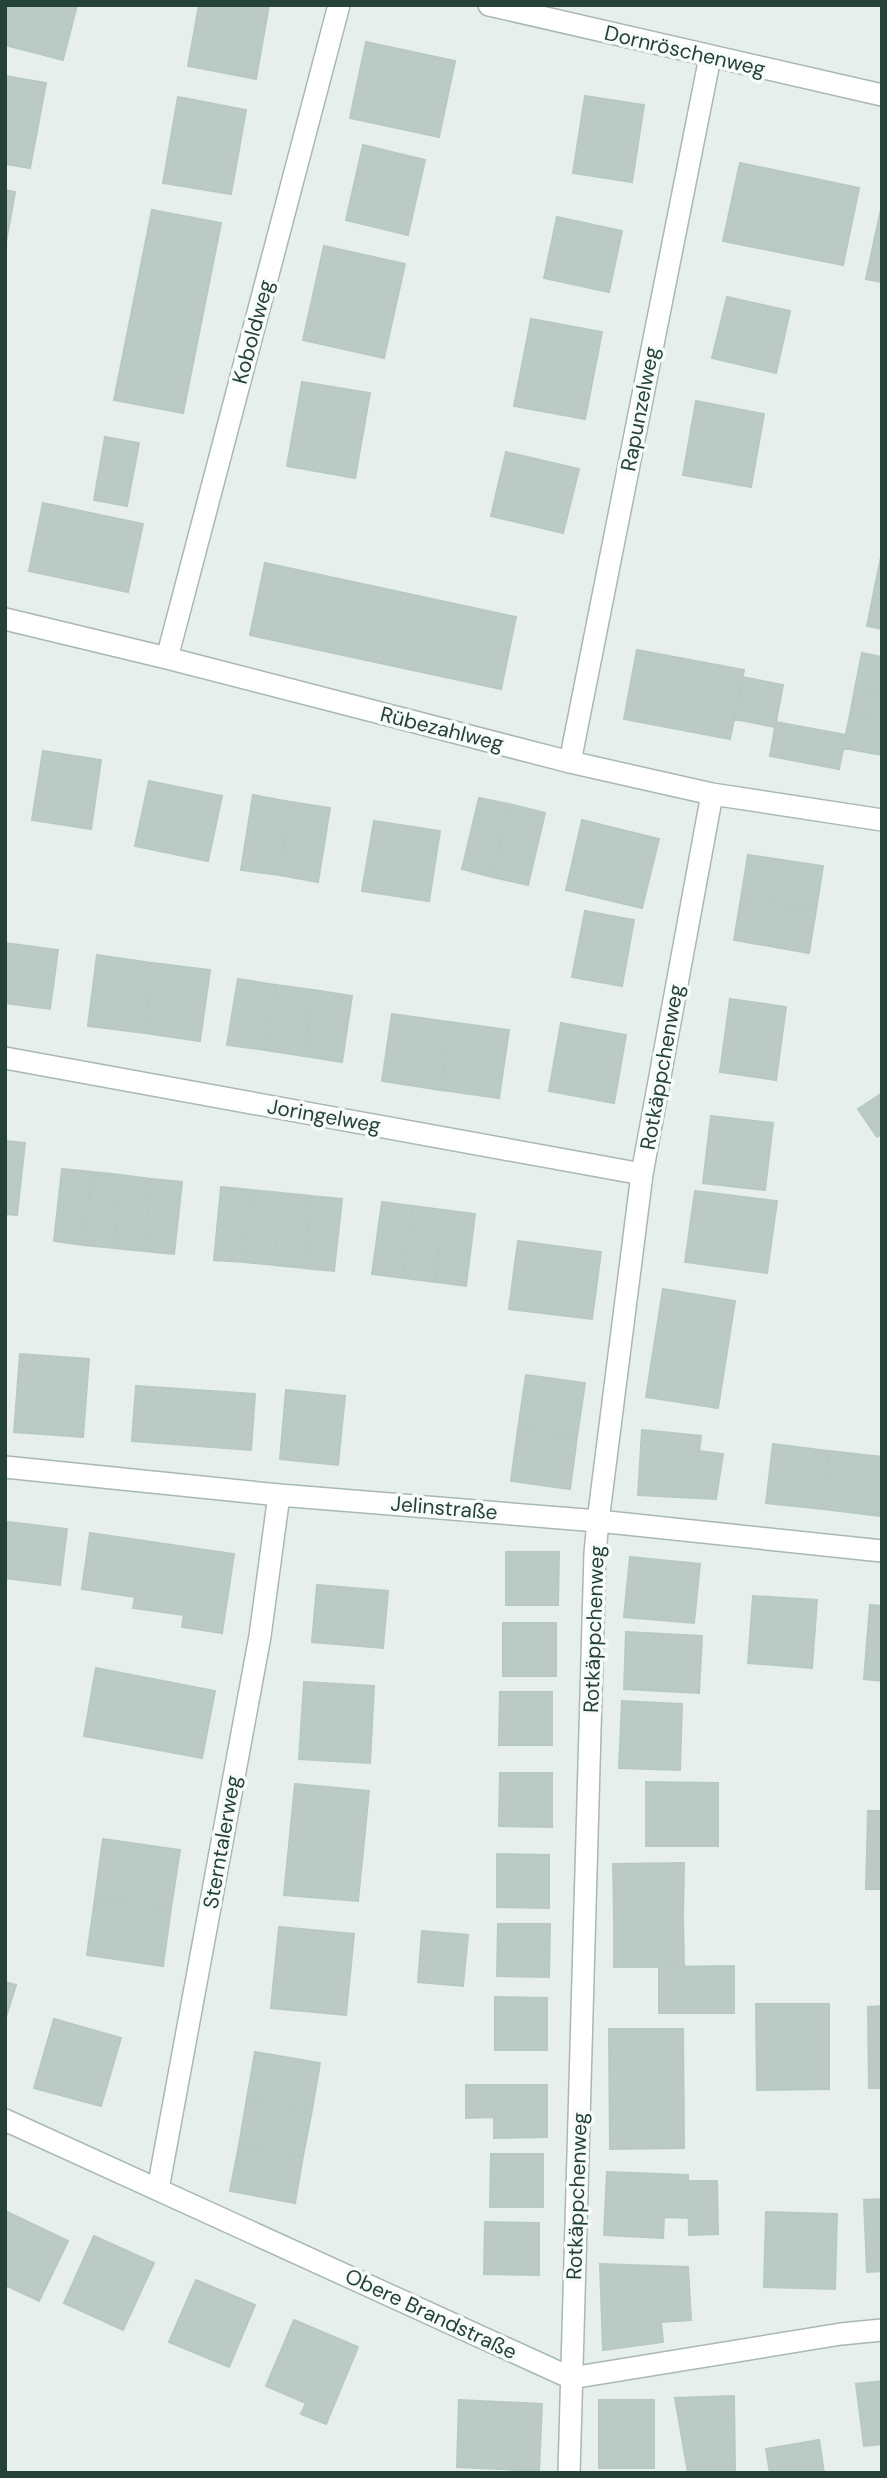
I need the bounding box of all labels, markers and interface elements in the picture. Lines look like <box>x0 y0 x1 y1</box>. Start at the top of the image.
street label: Dornröschenweg <box>602 19 768 83</box>
street label: Koboldweg <box>226 277 280 387</box>
street label: Rapunzelweg <box>614 344 666 474</box>
street label: Rübezahlweg <box>377 700 507 758</box>
street label: Rotkäppchenweg <box>634 982 690 1152</box>
street label: Joringelweg <box>265 1092 383 1140</box>
street label: Jelinstraße <box>389 1489 499 1527</box>
street label: Rotkäppchenweg <box>577 1544 611 1713</box>
street label: Sterntalerweg <box>196 1773 248 1911</box>
street label: Rotkäppchenweg <box>560 2111 594 2280</box>
street label: Obere Brandstraße <box>341 2262 521 2366</box>

